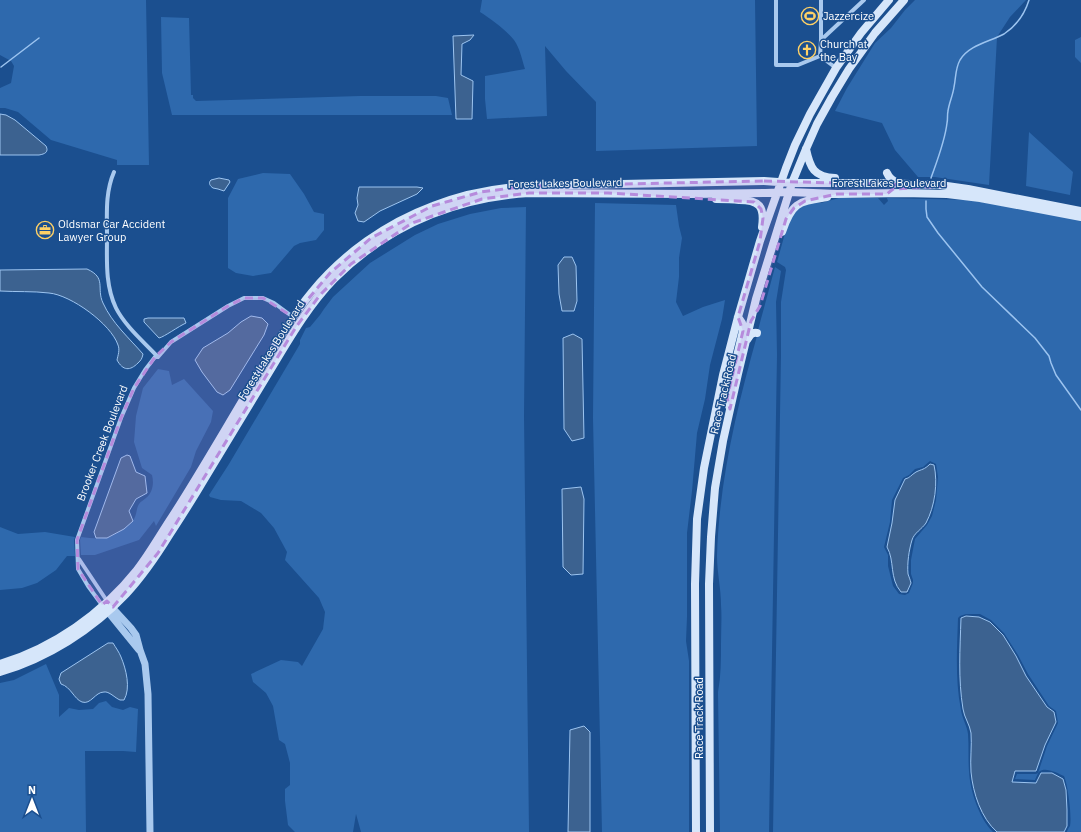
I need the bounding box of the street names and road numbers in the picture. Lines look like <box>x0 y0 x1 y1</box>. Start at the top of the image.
street label: Forest Lakes Boulevard <box>507 175 623 191</box>
street label: Forest Lakes Boulevard <box>832 176 946 190</box>
street label: Forest Lakes Boulevard <box>235 298 307 402</box>
street label: Race Track Road <box>707 353 739 435</box>
street label: Brooker Creek Boulevard <box>73 383 131 503</box>
street label: Race Track Road <box>692 677 706 759</box>

